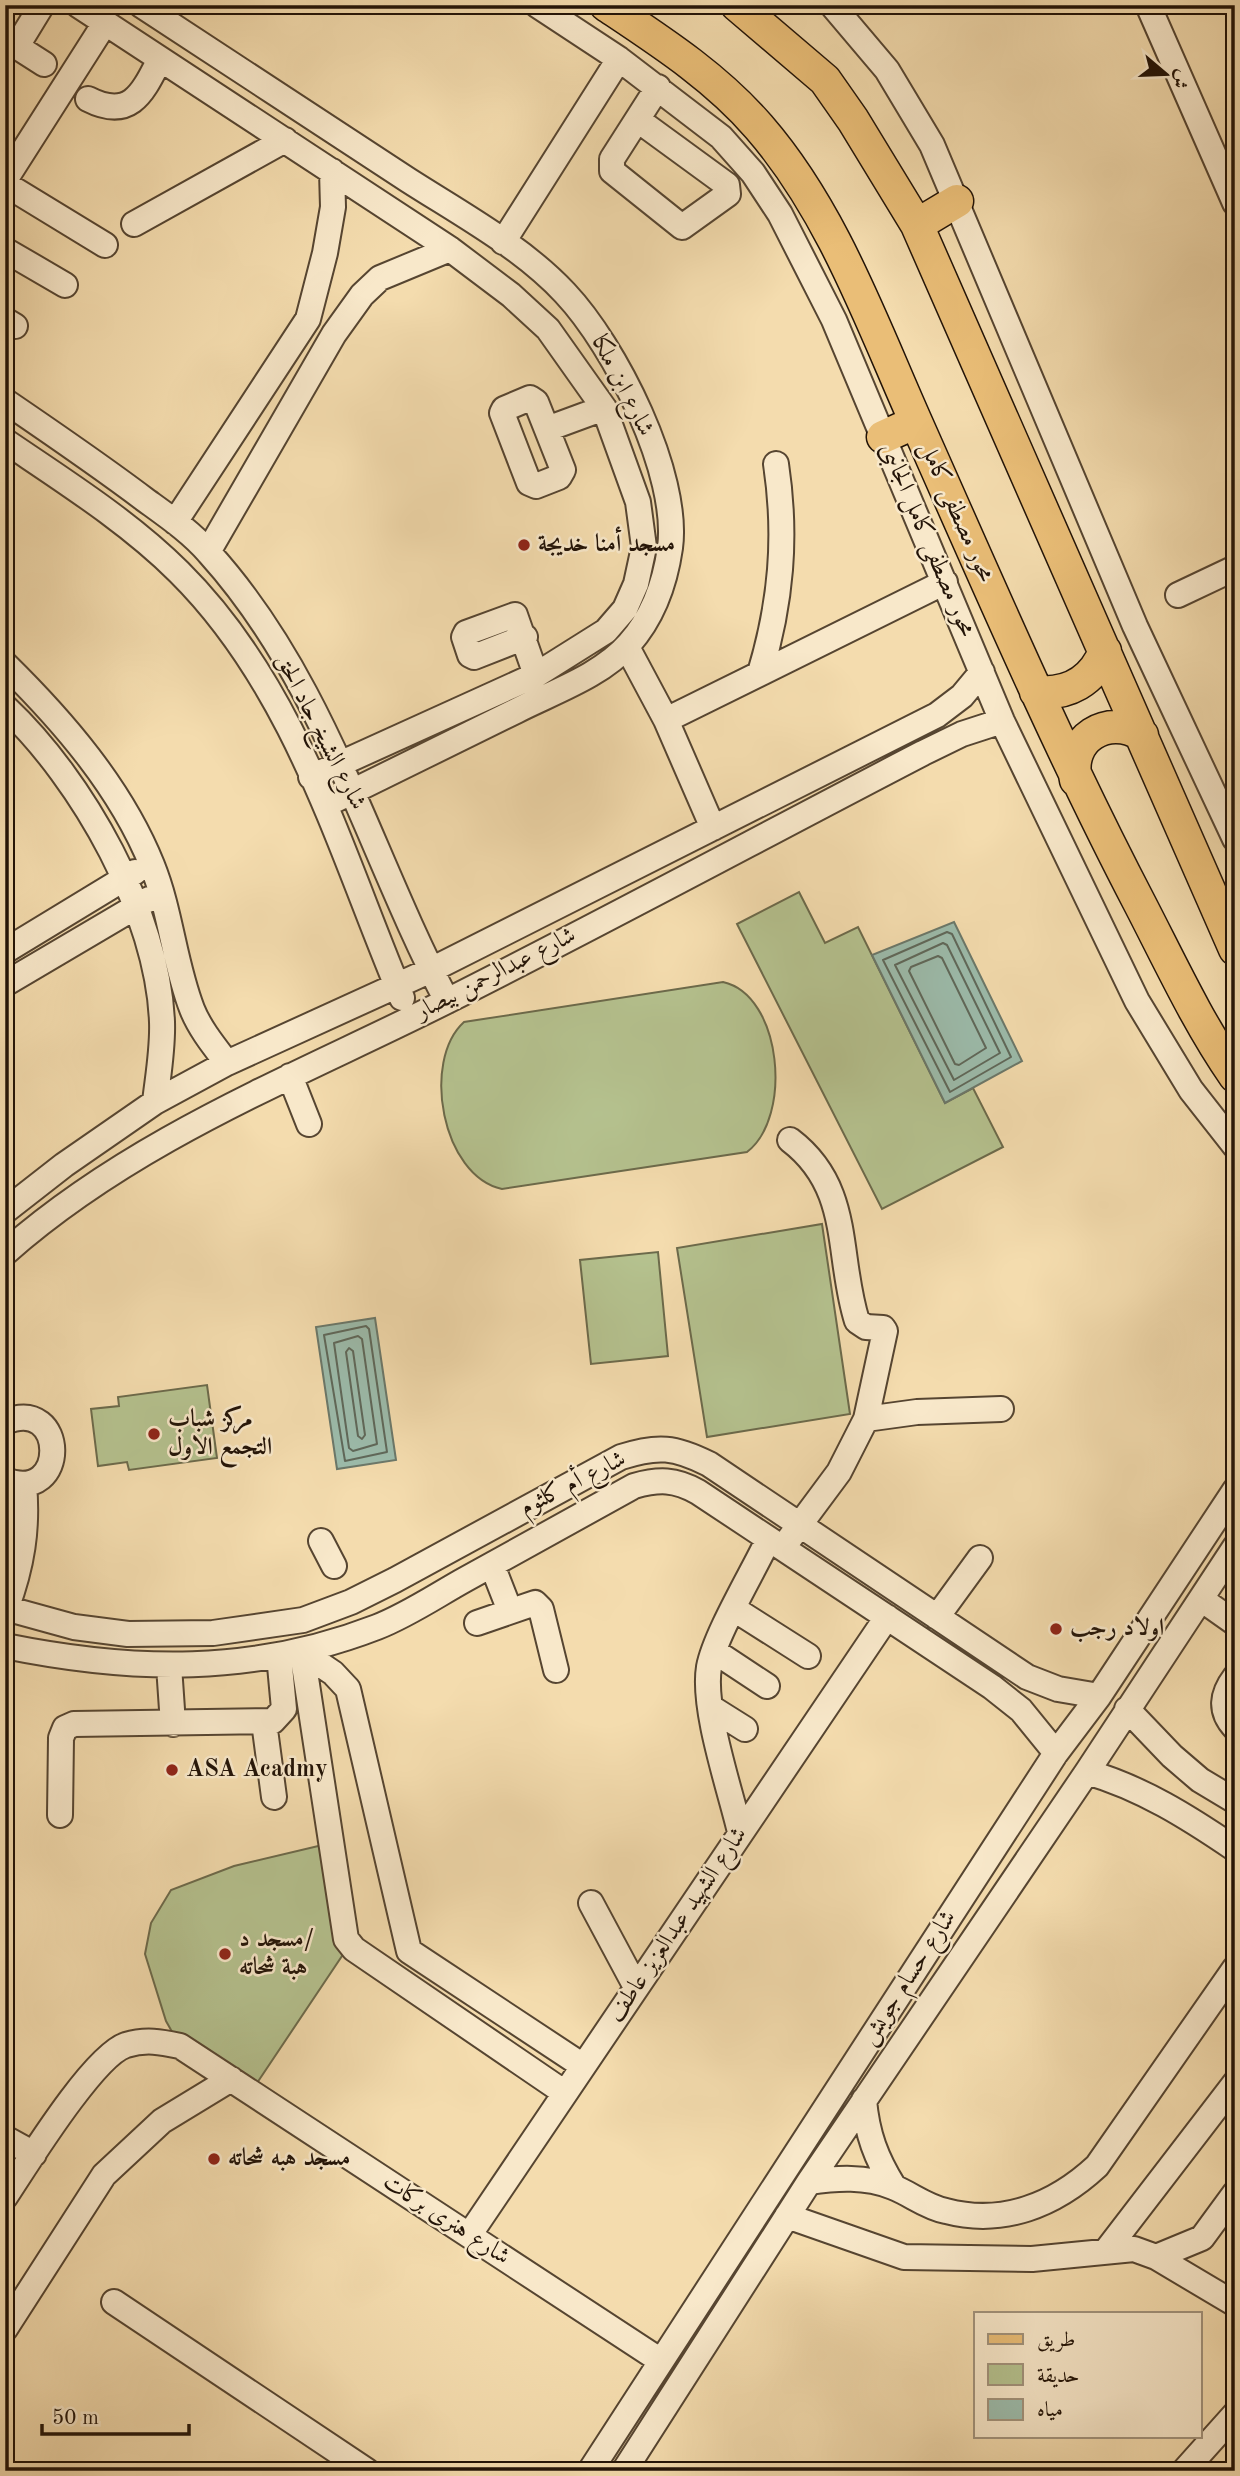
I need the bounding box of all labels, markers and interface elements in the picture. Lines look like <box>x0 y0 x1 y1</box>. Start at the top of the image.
north arrow <box>1132 38 1202 108</box>
text: ش <box>1168 67 1192 91</box>
street label: شارع ابن ملكا <box>581 331 659 443</box>
street label: محور مصطفى كامل <box>912 438 999 587</box>
street label: محور مصطفى كامل الجانبى <box>872 439 980 642</box>
place label: مسجد أمنا خديجة <box>538 526 675 557</box>
marker: مسجد أمنا خديجة <box>516 537 532 553</box>
street label: شارع الشيخ جاد الحق <box>264 650 370 817</box>
street label: شارع عبدالرحمن بيصار <box>410 923 582 1031</box>
place label: مركز شباب التجمع الاول <box>168 1405 272 1468</box>
marker: مركز شباب التجمع الاول <box>146 1426 162 1442</box>
street label: شارع أم كلثوم <box>513 1441 633 1527</box>
place label: اولاد رجب <box>1070 1615 1164 1643</box>
marker: اولاد رجب <box>1048 1621 1064 1637</box>
place label: ASA Acadmy <box>186 1758 328 1782</box>
marker: ASA Acadmy <box>164 1762 180 1778</box>
street label: شارع الشهيد عبدالعزيز عاطف <box>604 1823 757 2030</box>
street label: شارع حسام جويش <box>857 1906 967 2053</box>
place label: مسجد د/ هبة شحاته <box>239 1928 314 1980</box>
marker: مسجد د/ هبة شحاته <box>217 1946 233 1962</box>
place label: مسجد هبه شحاته <box>228 2146 350 2171</box>
marker: مسجد هبه شحاته <box>206 2151 222 2167</box>
street label: شارع هنرى بركات <box>375 2169 514 2275</box>
legend <box>974 2312 1202 2438</box>
text: طريق <box>1037 2330 1075 2352</box>
text: حديقة <box>1037 2366 1080 2388</box>
scale bar <box>42 2392 189 2436</box>
text: مياه <box>1037 2400 1063 2421</box>
text: 50 m <box>52 2408 99 2429</box>

